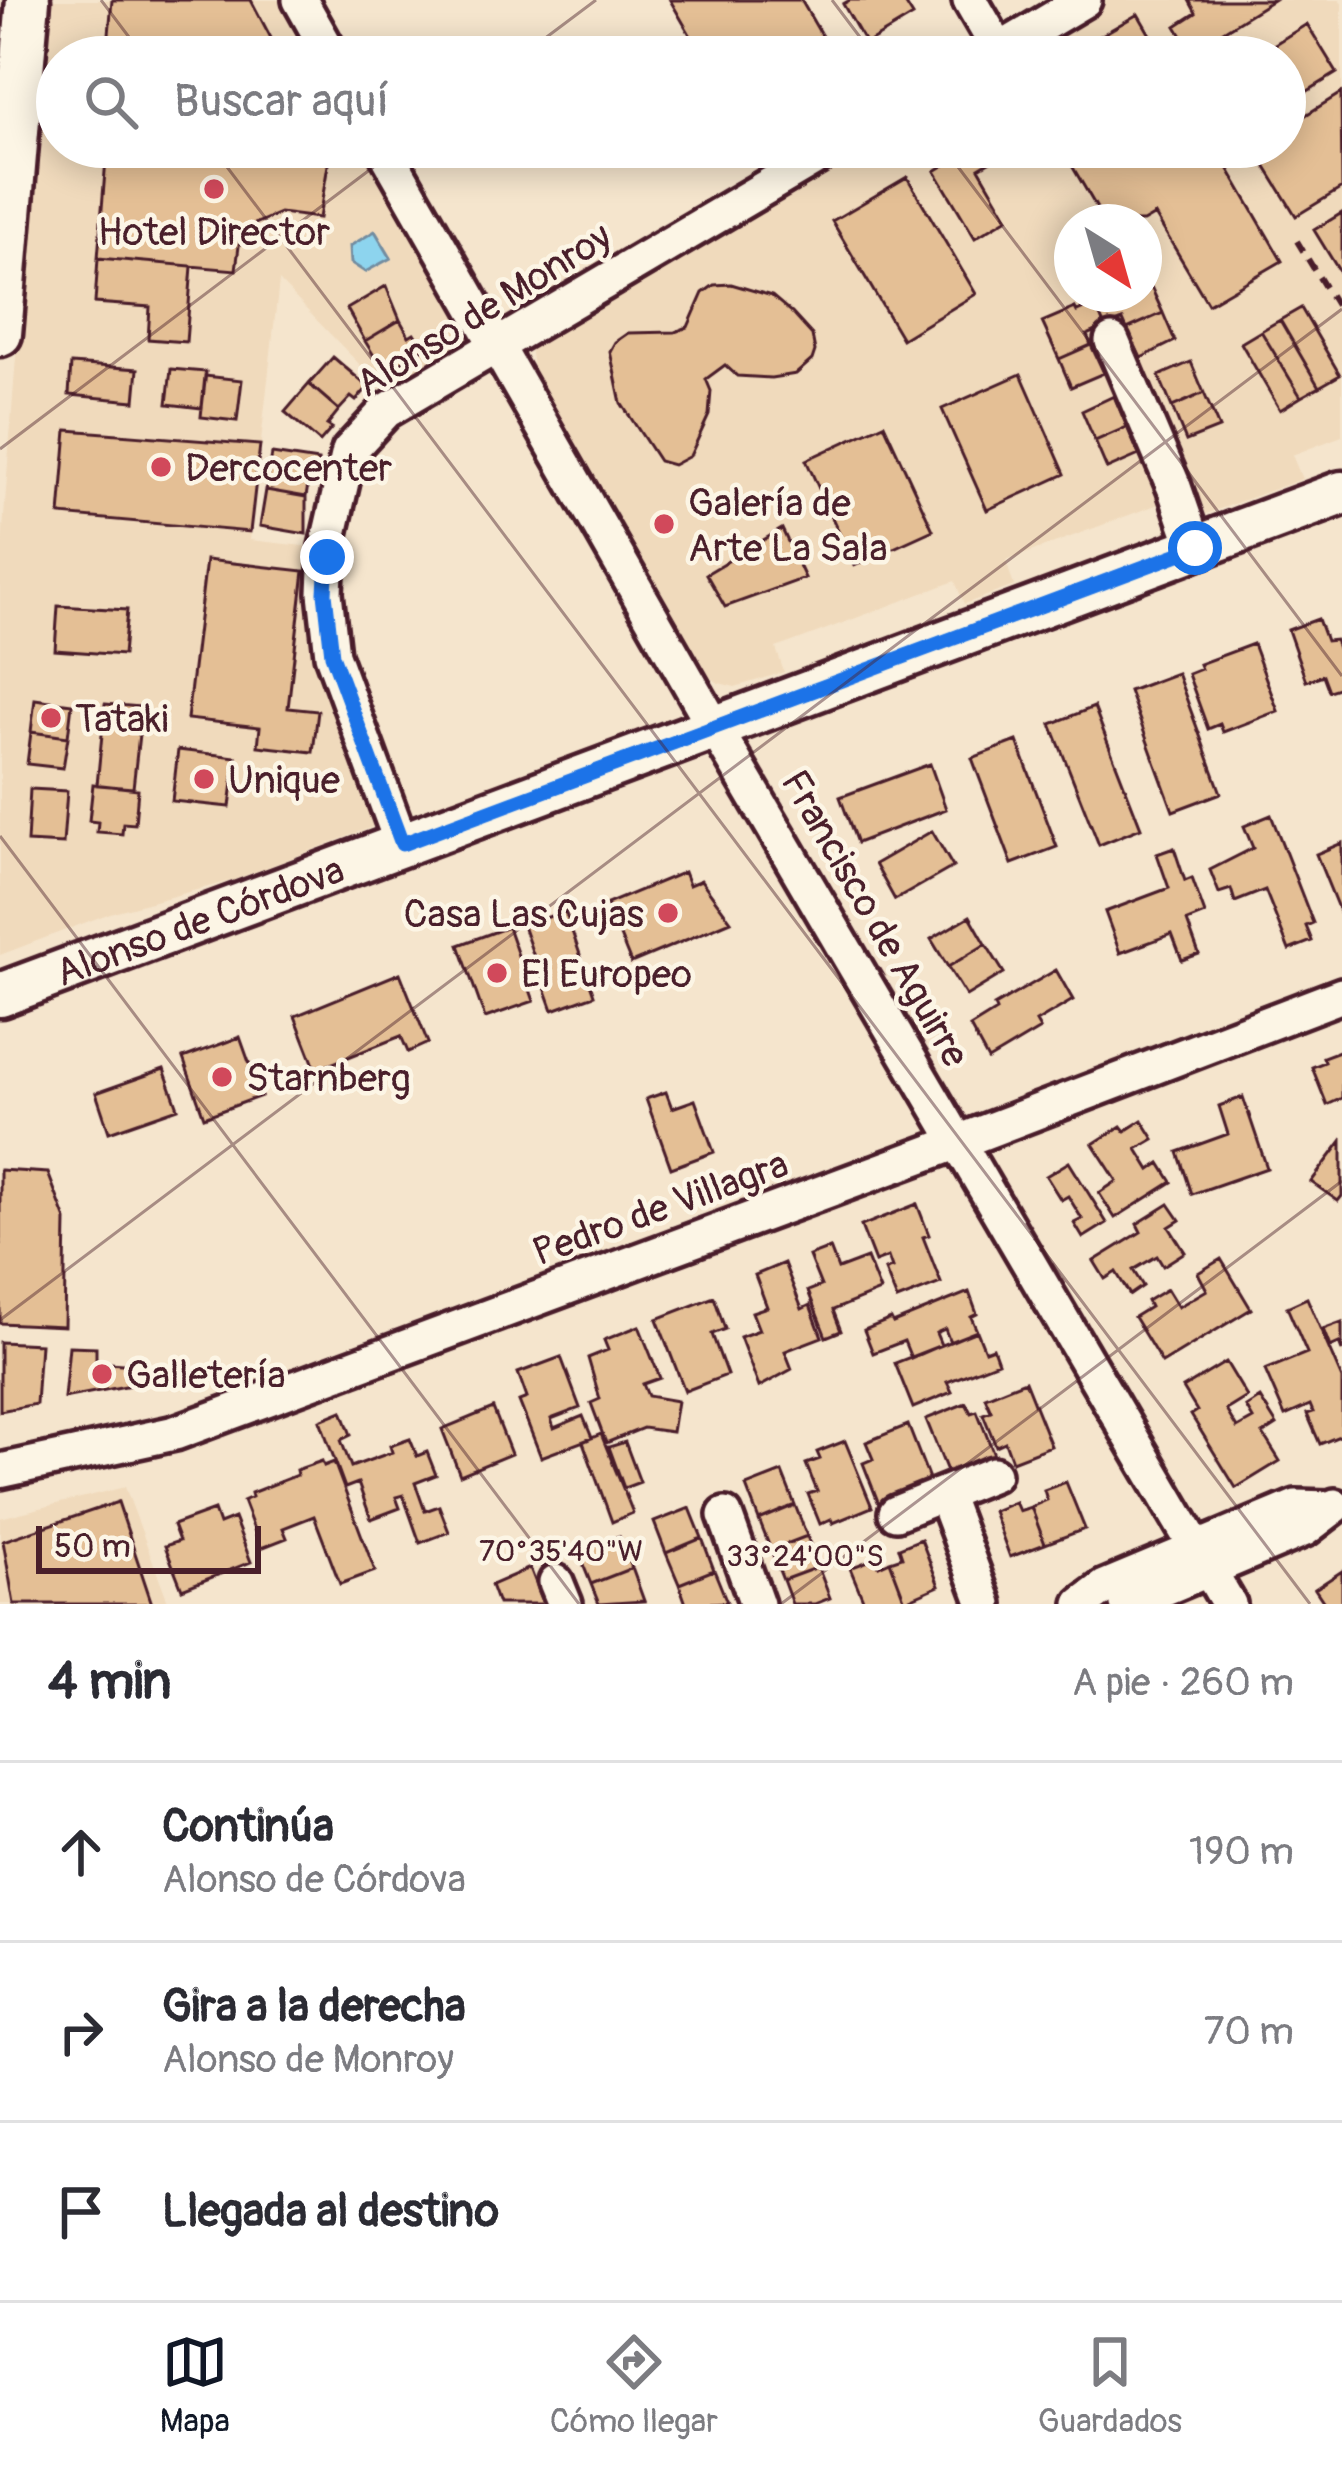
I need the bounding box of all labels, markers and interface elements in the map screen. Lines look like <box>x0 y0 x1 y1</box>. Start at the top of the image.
search box <box>36 36 1306 168</box>
icon: search <box>78 69 144 135</box>
text: Buscar aquí <box>174 74 389 130</box>
marker: Hotel Director <box>201 176 227 202</box>
north arrow <box>1054 204 1162 312</box>
place label: Hotel Director <box>98 208 330 257</box>
street label: Alonso de Monroy <box>347 212 621 408</box>
place label: Dercocenter <box>185 444 392 493</box>
marker: Dercocenter <box>148 454 174 480</box>
place label: Galería de Arte La Sala <box>688 479 888 573</box>
marker: Galería de Arte La Sala <box>651 511 677 537</box>
route start <box>1168 521 1222 575</box>
route end <box>300 530 354 584</box>
place label: Tataki <box>75 695 168 744</box>
marker: Tataki <box>38 705 64 731</box>
place label: Unique <box>228 756 340 805</box>
street label: Francisco de Aguirre <box>770 762 980 1076</box>
marker: Unique <box>191 766 217 792</box>
street label: Alonso de Córdova <box>49 846 351 998</box>
place label: Casa Las Cujas <box>404 890 644 939</box>
marker: Casa Las Cujas <box>655 900 681 926</box>
place label: El Europeo <box>521 950 692 999</box>
marker: El Europeo <box>484 960 510 986</box>
place label: Starnberg <box>246 1054 411 1103</box>
marker: Starnberg <box>209 1064 235 1090</box>
street label: Pedro de Villagra <box>526 1140 795 1277</box>
place label: Galletería <box>126 1351 286 1400</box>
marker: Galletería <box>89 1361 115 1387</box>
scale bar <box>36 1520 261 1573</box>
text: 50 m <box>54 1526 131 1567</box>
text: 70°35'40"W <box>479 1533 643 1570</box>
text: 33°24'00"S <box>726 1538 884 1575</box>
text: 4 min <box>48 1650 171 1714</box>
text: A pie · 260 m <box>1072 1658 1294 1707</box>
text: Continúa <box>162 1799 334 1855</box>
icon: ahead <box>48 1819 114 1885</box>
text: 190 m <box>1189 1827 1294 1876</box>
text: Alonso de Córdova <box>162 1855 466 1904</box>
text: Gira a la derecha <box>162 1979 466 2035</box>
icon: right <box>48 1999 114 2065</box>
text: 70 m <box>1204 2007 1294 2056</box>
text: Alonso de Monroy <box>162 2035 454 2084</box>
icon: arrive <box>48 2179 114 2245</box>
text: Llegada al destino <box>162 2184 499 2240</box>
tab: Mapa <box>160 2329 230 2442</box>
tab: Cómo llegar <box>550 2329 718 2442</box>
tab: Guardados <box>1038 2329 1182 2442</box>

